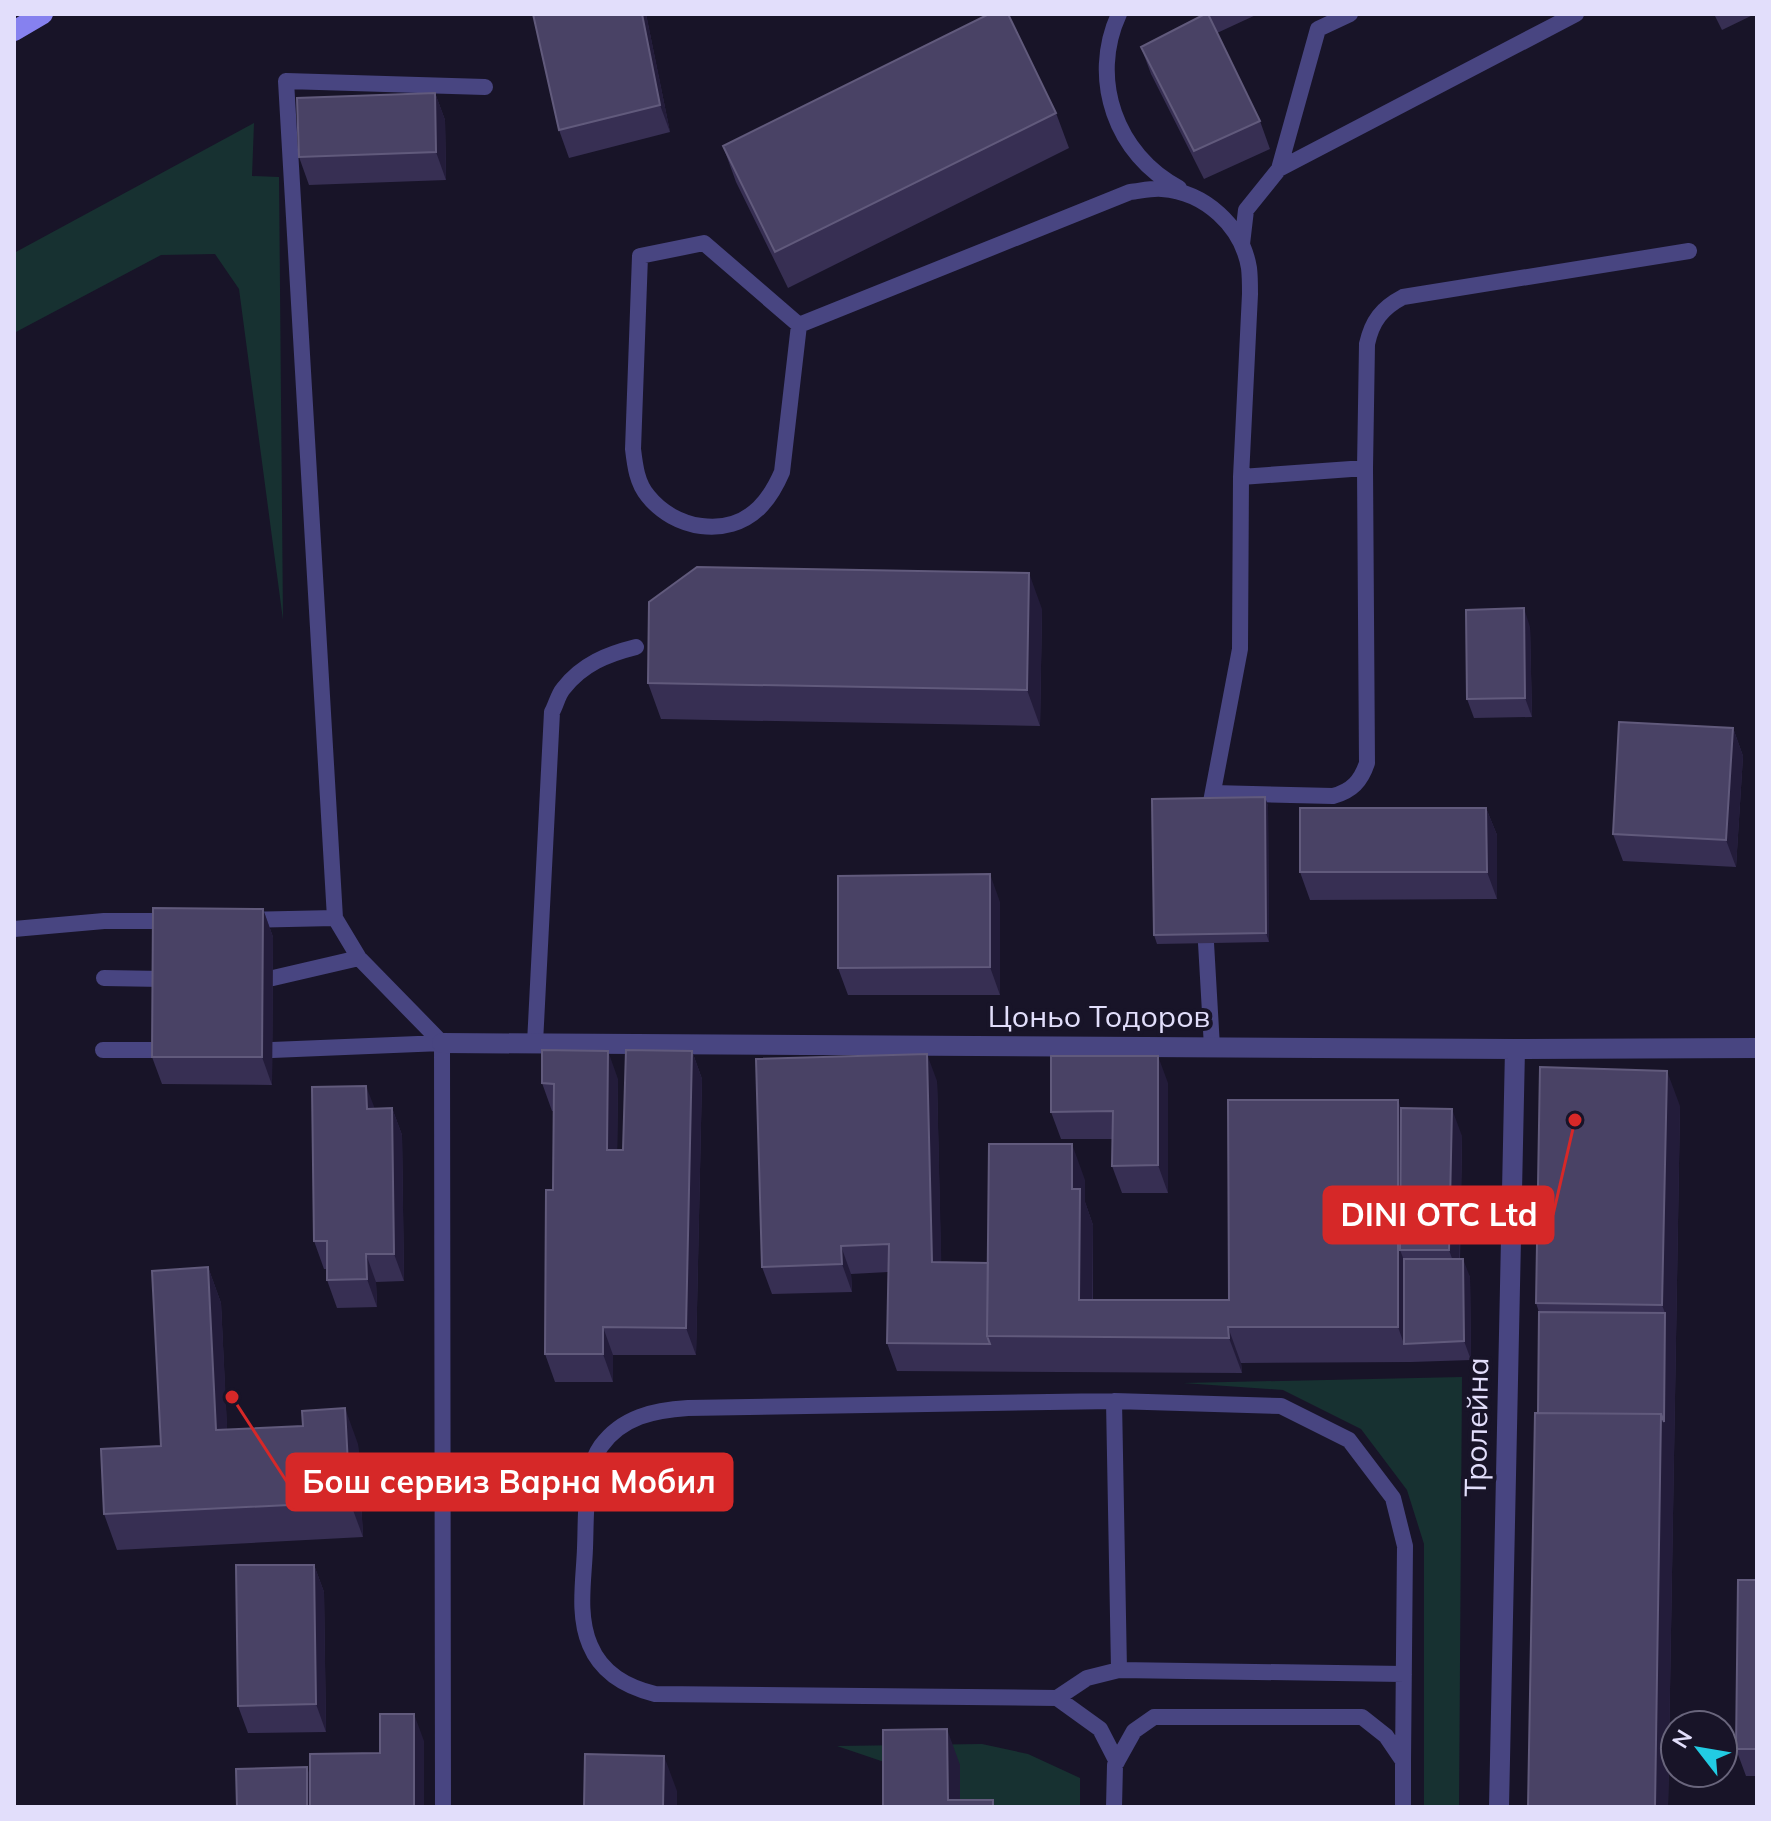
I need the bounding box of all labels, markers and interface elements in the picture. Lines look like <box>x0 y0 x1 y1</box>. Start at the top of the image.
street label: Цоньо Тодоров <box>988 997 1210 1035</box>
callout: DINI OTC Ltd <box>1324 1187 1553 1243</box>
text: DINI OTC Ltd <box>1340 1194 1538 1234</box>
street label: Тролейна <box>1456 1357 1496 1497</box>
callout: Бош сервиз Варна Мобил <box>287 1454 732 1510</box>
text: Бош сервиз Варна Мобил <box>302 1461 716 1501</box>
north arrow <box>1659 1709 1739 1789</box>
text: N <box>1666 1724 1698 1753</box>

